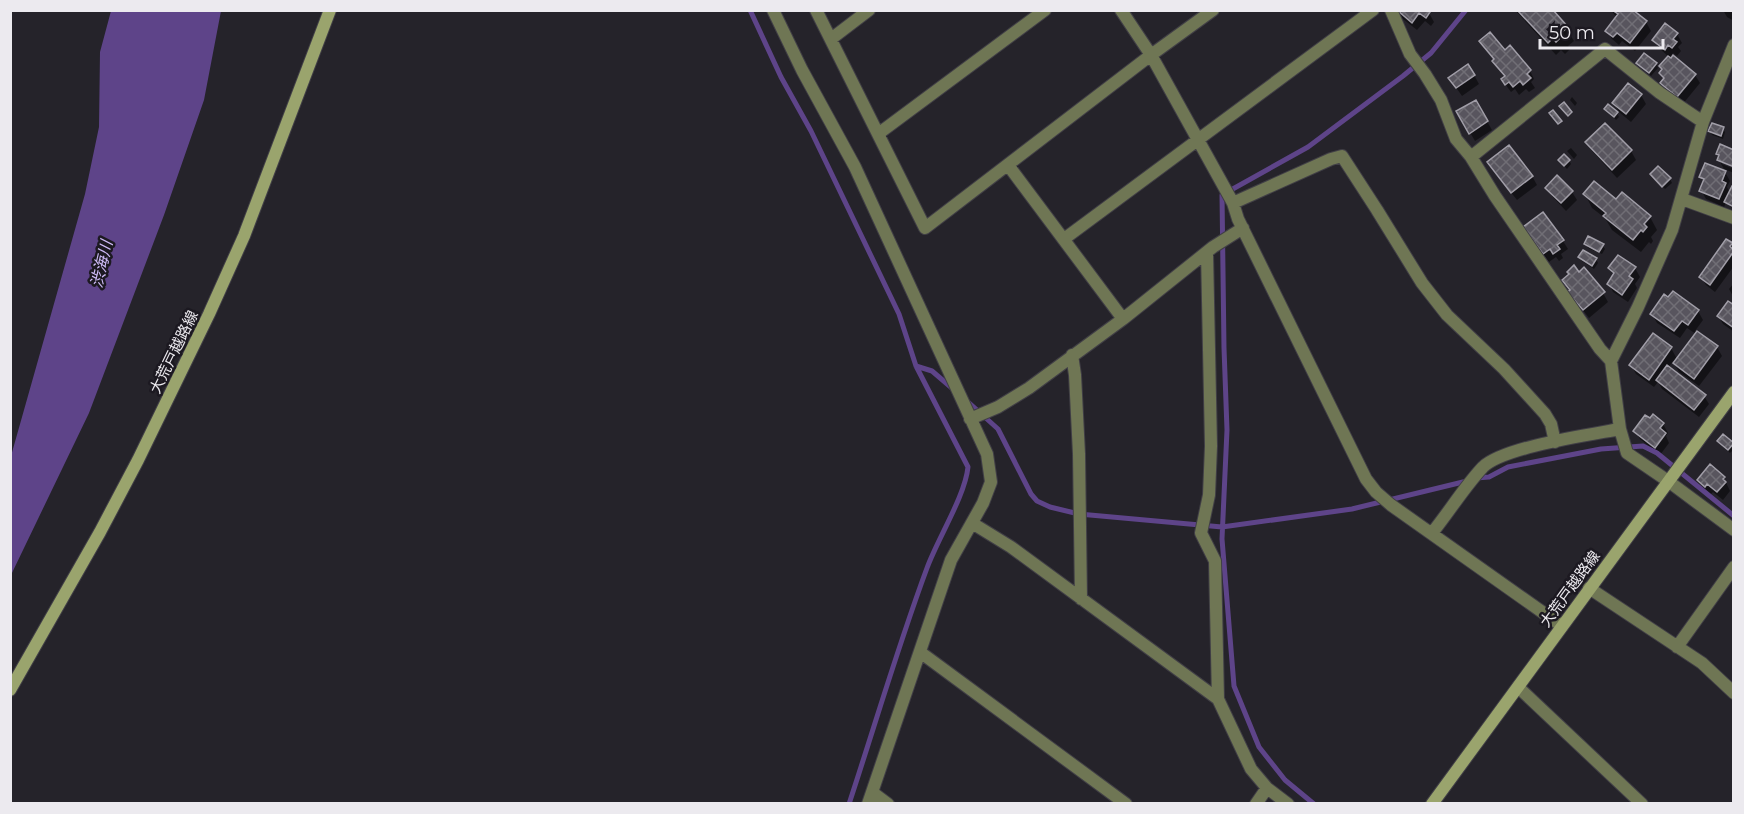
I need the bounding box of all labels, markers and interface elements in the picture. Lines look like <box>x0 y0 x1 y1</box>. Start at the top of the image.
scale bar <box>1540 12 1663 50</box>
text: 50 m <box>1549 22 1595 44</box>
water label: 渋海川 <box>87 237 117 290</box>
street label: 大荒戸越路線 <box>145 307 202 396</box>
street label: 大荒戸越路線 <box>1535 547 1604 631</box>

